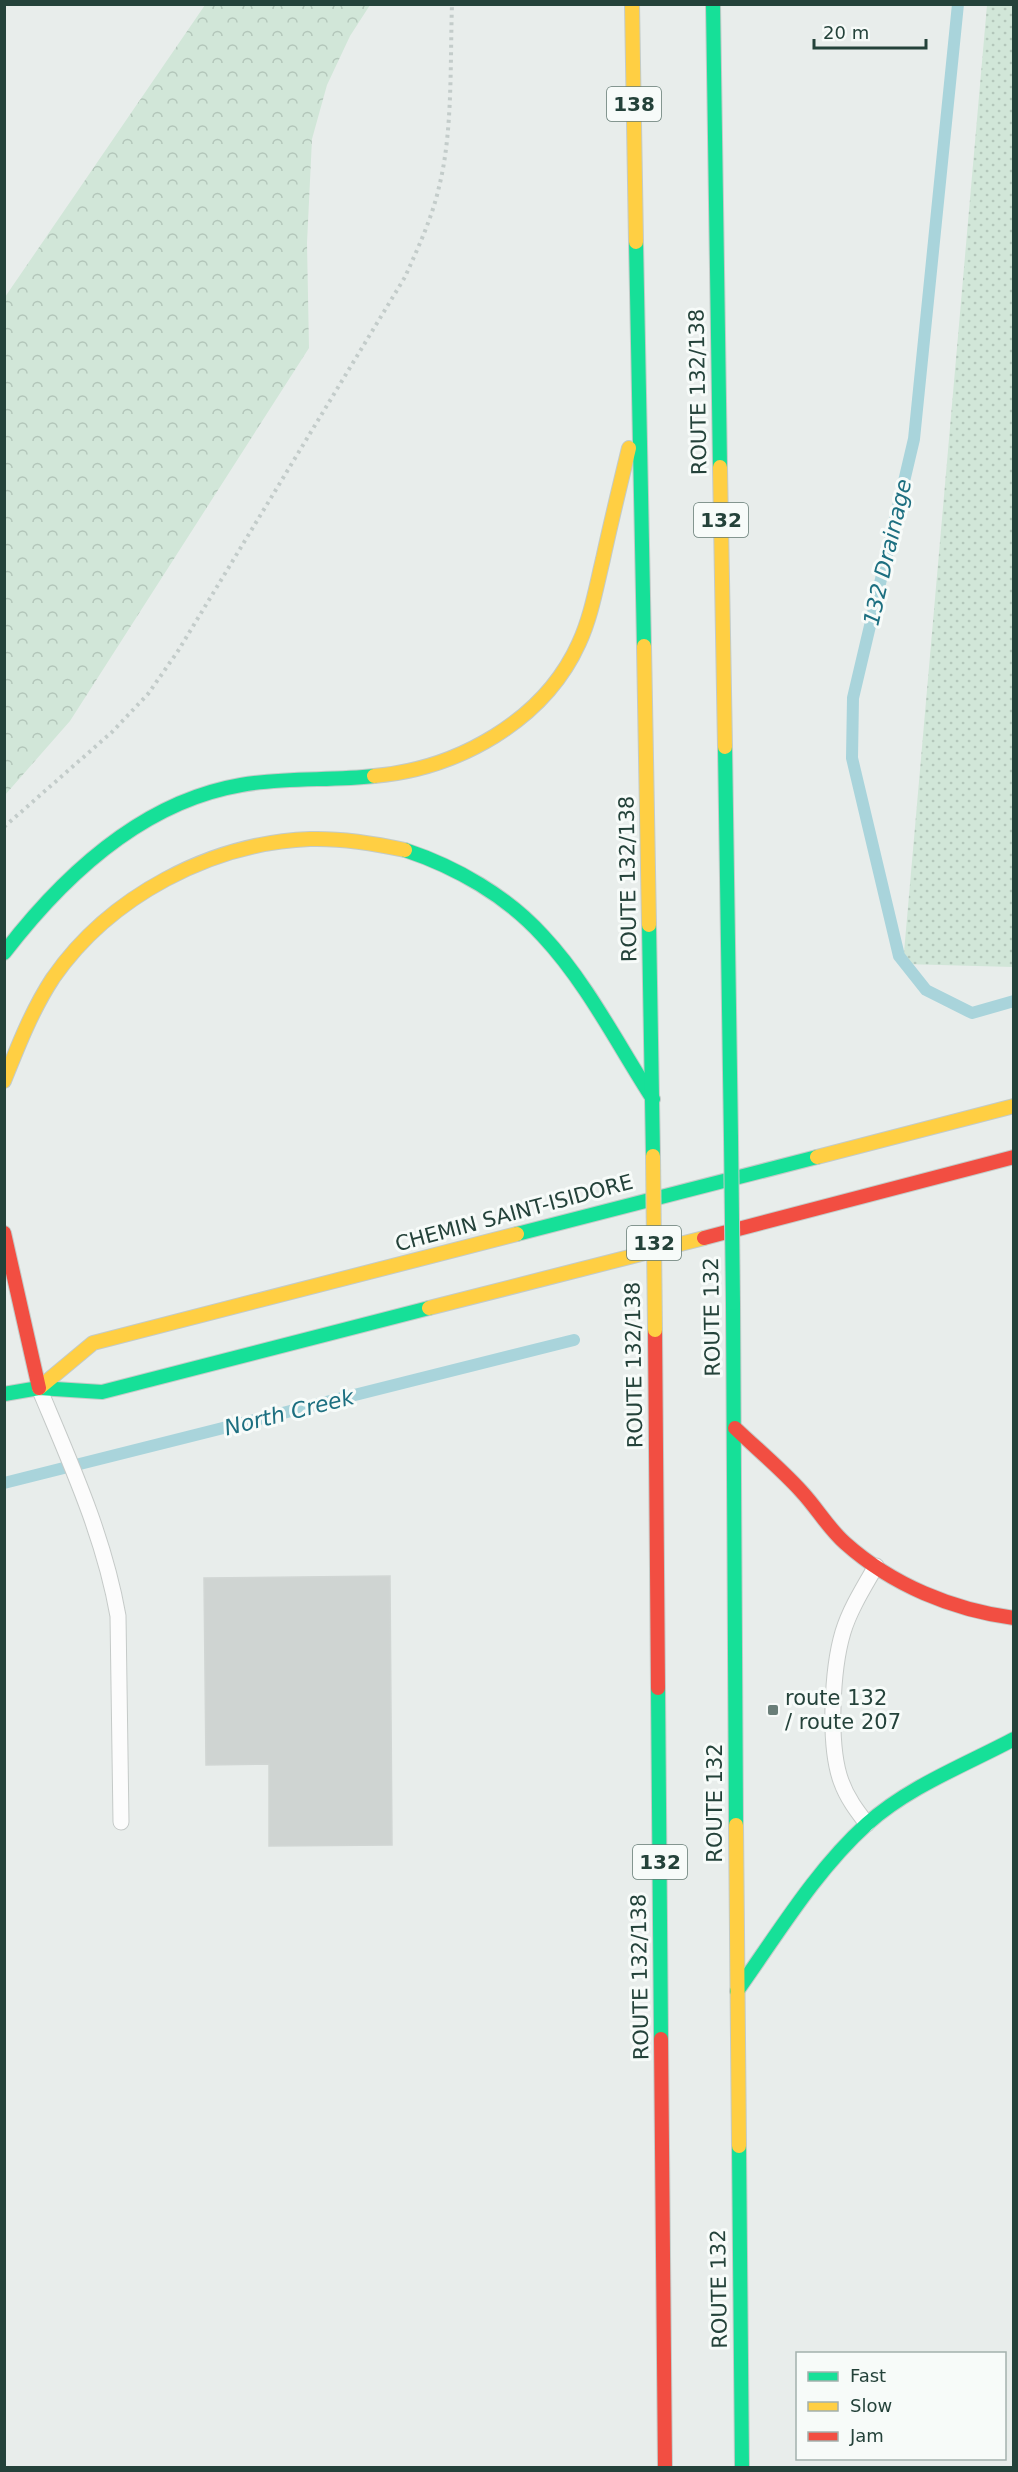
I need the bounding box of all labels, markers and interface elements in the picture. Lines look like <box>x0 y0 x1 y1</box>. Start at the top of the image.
scale bar <box>814 12 926 50</box>
text: 20 m <box>823 22 869 43</box>
road number: 138 <box>607 87 661 121</box>
street label: ROUTE 132/138 <box>685 309 711 475</box>
water label: 132 Drainage <box>858 476 916 628</box>
road number: 132 <box>694 503 748 537</box>
street label: ROUTE 132/138 <box>615 796 641 962</box>
street label: CHEMIN SAINT-ISIDORE <box>392 1170 636 1256</box>
road number: 132 <box>627 1226 681 1260</box>
street label: ROUTE 132 <box>699 1257 725 1377</box>
street label: ROUTE 132/138 <box>621 1282 647 1448</box>
water label: North Creek <box>222 1384 358 1441</box>
place label: route 132 / route 207 <box>785 1686 901 1734</box>
marker: route 132 / route 207 <box>766 1703 780 1717</box>
street label: ROUTE 132 <box>703 1743 727 1863</box>
road number: 132 <box>633 1845 687 1879</box>
street label: ROUTE 132/138 <box>627 1894 653 2060</box>
street label: ROUTE 132 <box>706 2229 732 2349</box>
legend <box>796 2352 1006 2460</box>
text: Fast <box>850 2365 886 2386</box>
text: Slow <box>850 2395 892 2416</box>
text: Jam <box>849 2425 884 2446</box>

